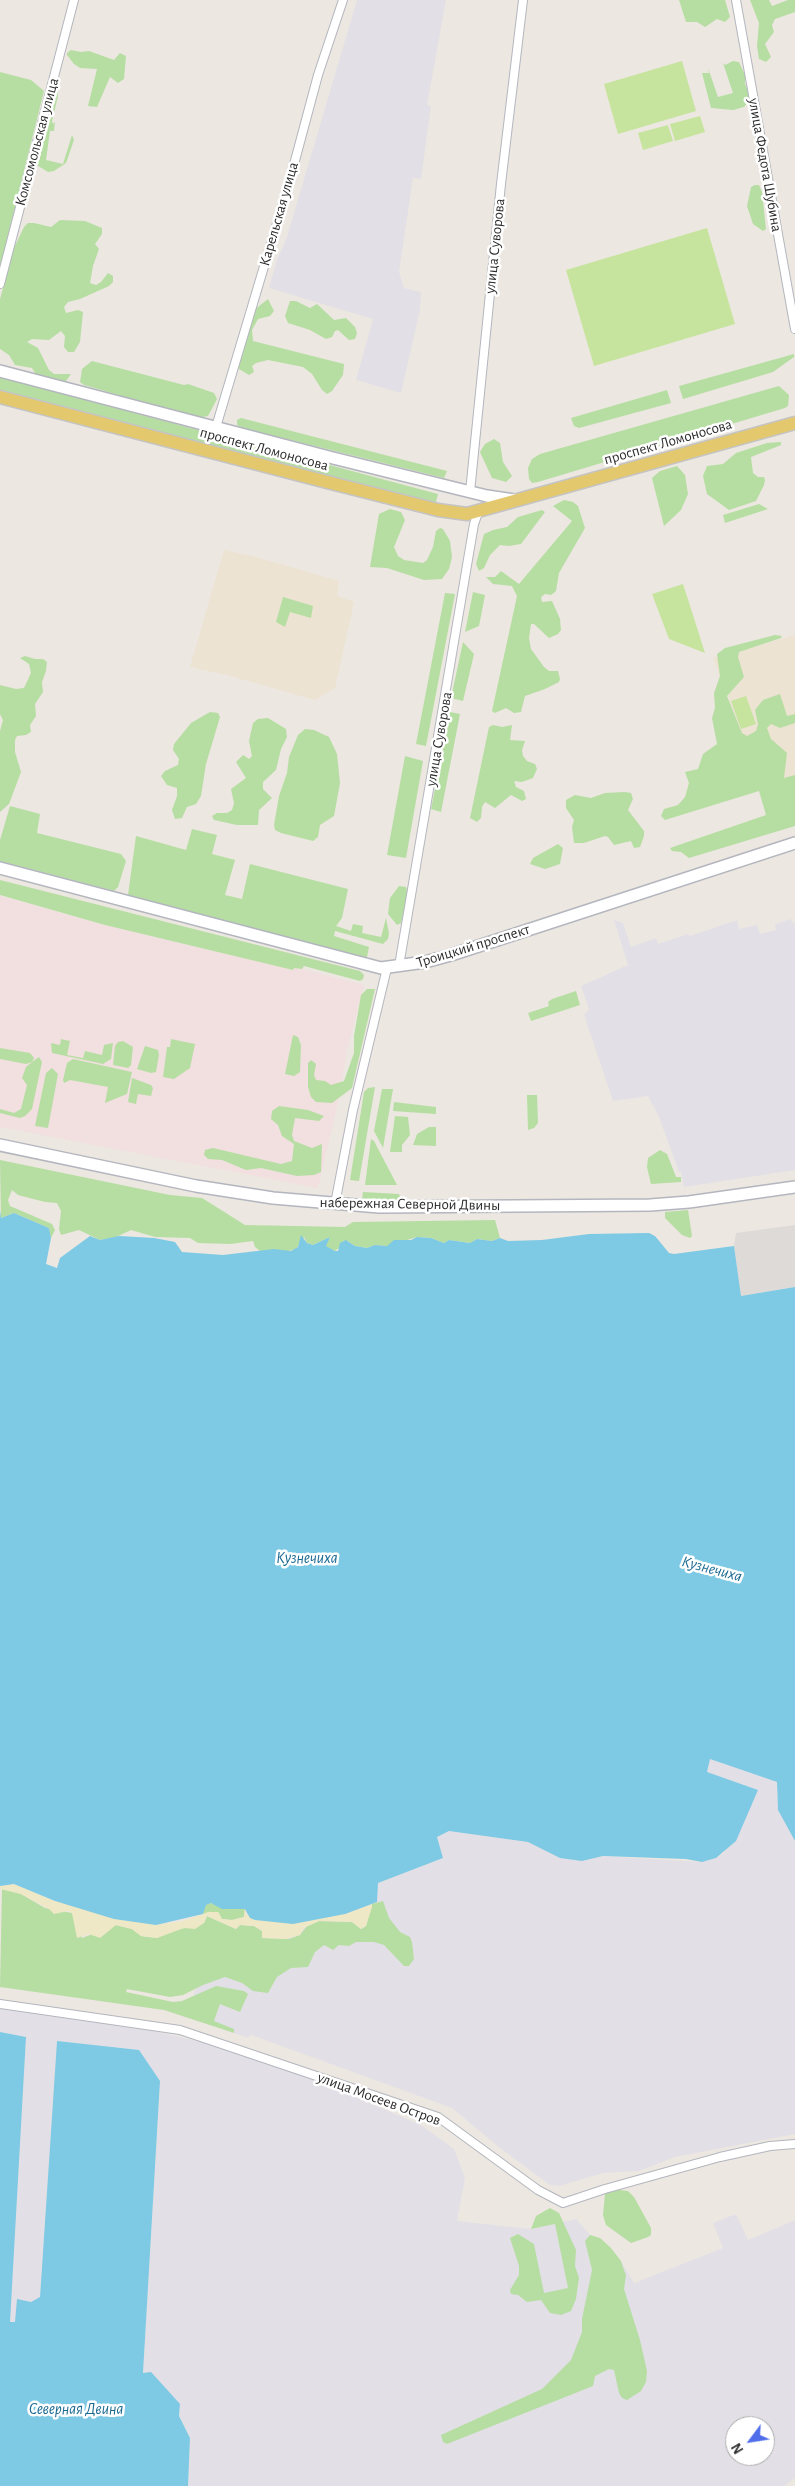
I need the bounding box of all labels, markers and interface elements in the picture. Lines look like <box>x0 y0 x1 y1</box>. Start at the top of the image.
street label: Комсомольская улица <box>11 76 63 208</box>
street label: улица Федота Шубина <box>744 97 786 233</box>
street label: Карельская улица <box>256 160 302 268</box>
street label: улица Суворова <box>481 198 509 294</box>
street label: проспект Ломоносова <box>602 415 734 469</box>
street label: проспект Ломоносова <box>198 423 330 475</box>
street label: улица Суворова <box>422 690 456 788</box>
street label: Троицкий проспект <box>414 920 532 972</box>
street label: набережная Северной Двины <box>320 1193 500 1215</box>
water label: Кузнечиха <box>276 1548 338 1568</box>
water label: Кузнечиха <box>680 1552 744 1586</box>
street label: улица Мосеев Остров <box>315 2068 443 2130</box>
water label: Северная Двина <box>29 2399 123 2419</box>
north arrow <box>725 2416 775 2466</box>
text: N <box>729 2440 747 2456</box>

